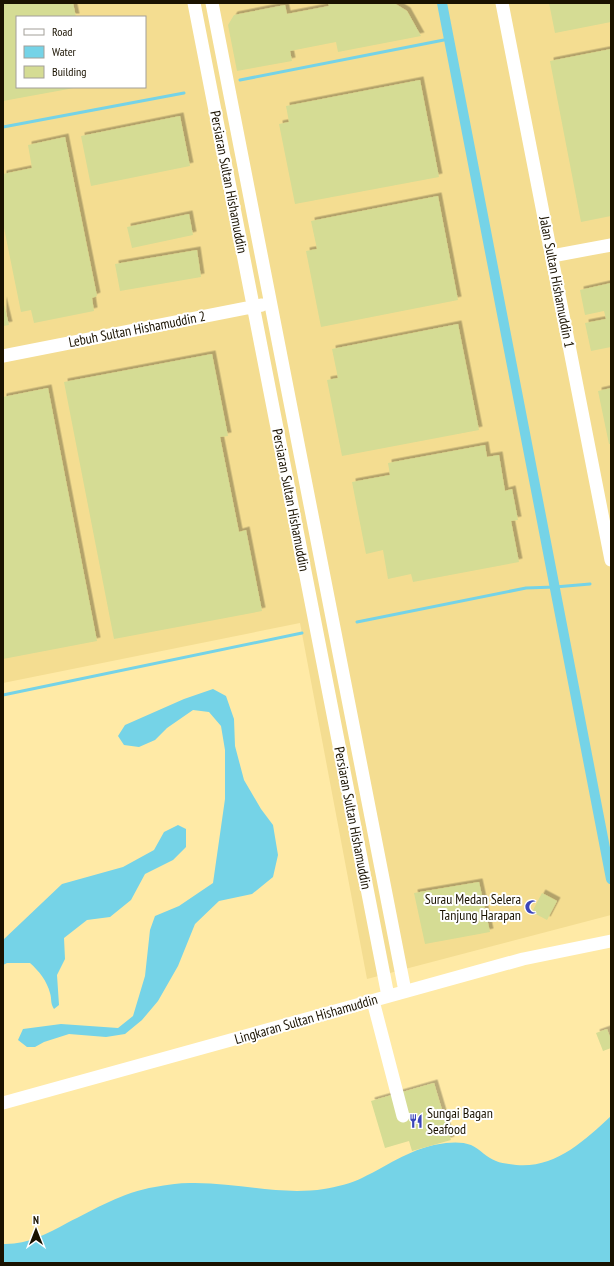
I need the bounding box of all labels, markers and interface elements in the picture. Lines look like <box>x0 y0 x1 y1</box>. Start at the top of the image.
legend <box>16 16 146 88</box>
text: Road <box>52 24 72 39</box>
text: Water <box>52 44 77 59</box>
text: Building <box>52 64 87 79</box>
street label: Persiaran Sultan Hishamuddin <box>206 109 252 255</box>
street label: Jalan Sultan Hishamuddin 1 <box>535 214 579 349</box>
street label: Lebuh Sultan Hishamuddin 2 <box>67 307 207 351</box>
street label: Persiaran Sultan Hishamuddin <box>268 427 314 573</box>
street label: Persiaran Sultan Hishamuddin <box>330 745 376 891</box>
place label: Surau Medan Selera Tanjung Harapan <box>425 890 521 924</box>
mosque icon: Surau Medan Selera Tanjung Harapan <box>524 899 540 915</box>
street label: Lingkaran Sultan Hishamuddin <box>232 990 380 1048</box>
place label: Sungai Bagan Seafood <box>427 1104 493 1138</box>
restaurant icon: Sungai Bagan Seafood <box>408 1113 424 1129</box>
north arrow <box>16 1210 56 1250</box>
text: N <box>33 1213 39 1227</box>

